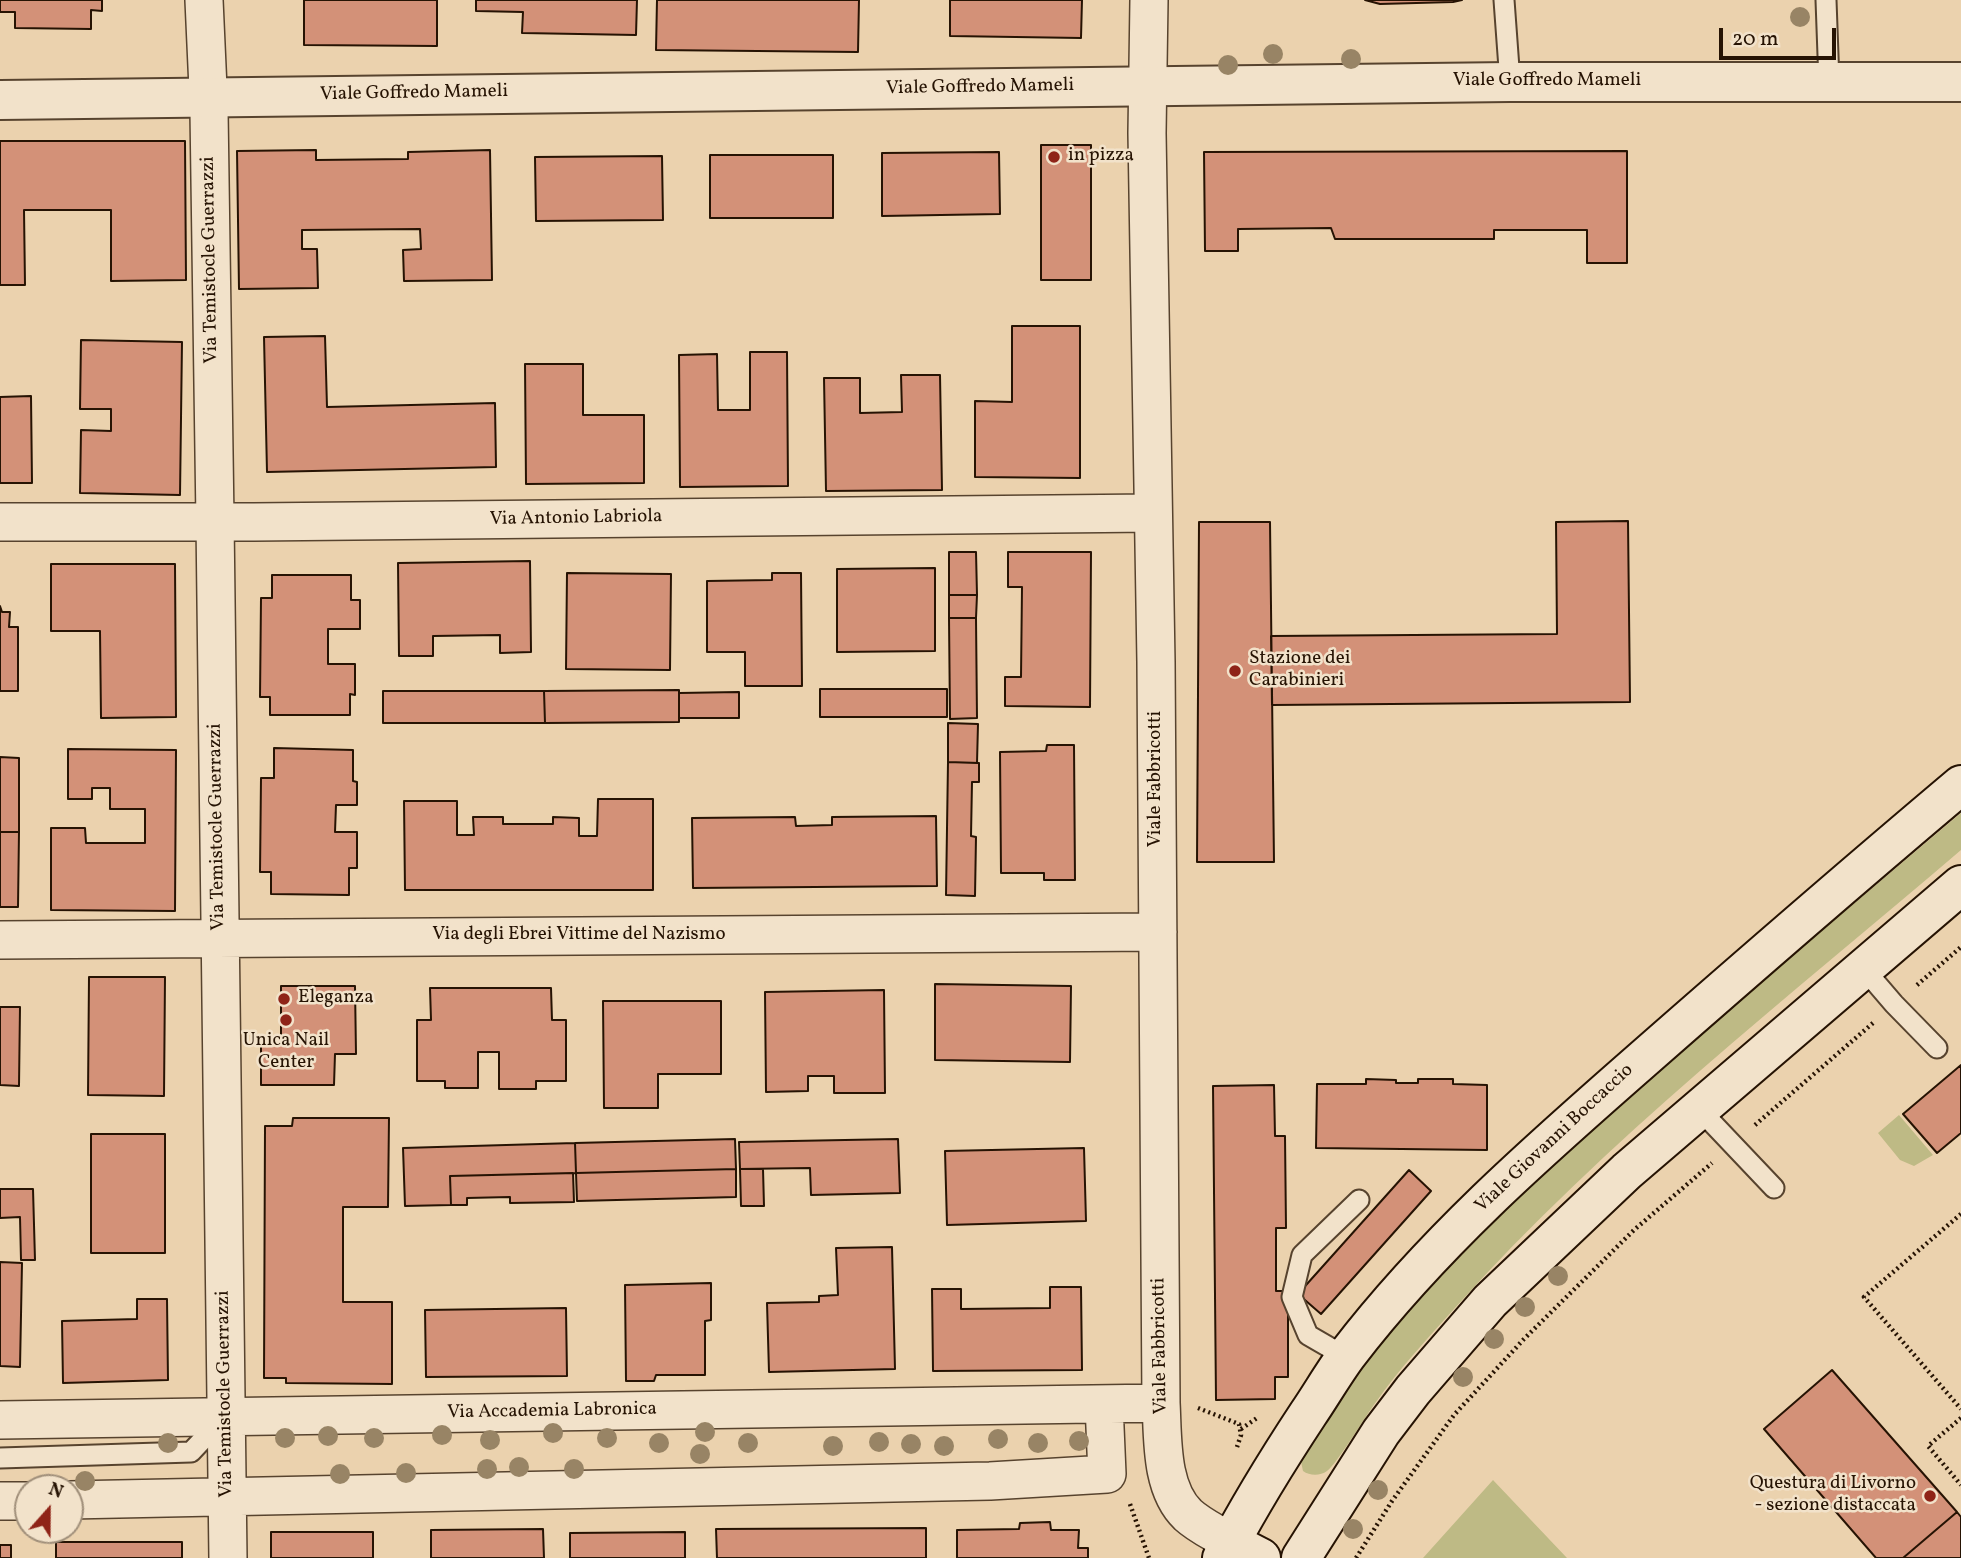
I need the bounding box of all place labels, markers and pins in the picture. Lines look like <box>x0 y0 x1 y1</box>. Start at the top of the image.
place label: in pizza <box>1068 146 1134 168</box>
marker: in pizza <box>1046 149 1062 165</box>
place label: Stazione dei Carabinieri <box>1249 649 1351 693</box>
marker: Stazione dei Carabinieri <box>1227 663 1243 679</box>
place label: Eleganza <box>298 988 374 1010</box>
marker: Eleganza <box>276 991 292 1007</box>
marker: Unica Nail Center <box>278 1012 294 1028</box>
place label: Unica Nail Center <box>243 1031 329 1075</box>
place label: Questura di Livorno - sezione distaccata <box>1750 1474 1916 1518</box>
marker: Questura di Livorno - sezione distaccata <box>1922 1488 1938 1504</box>

